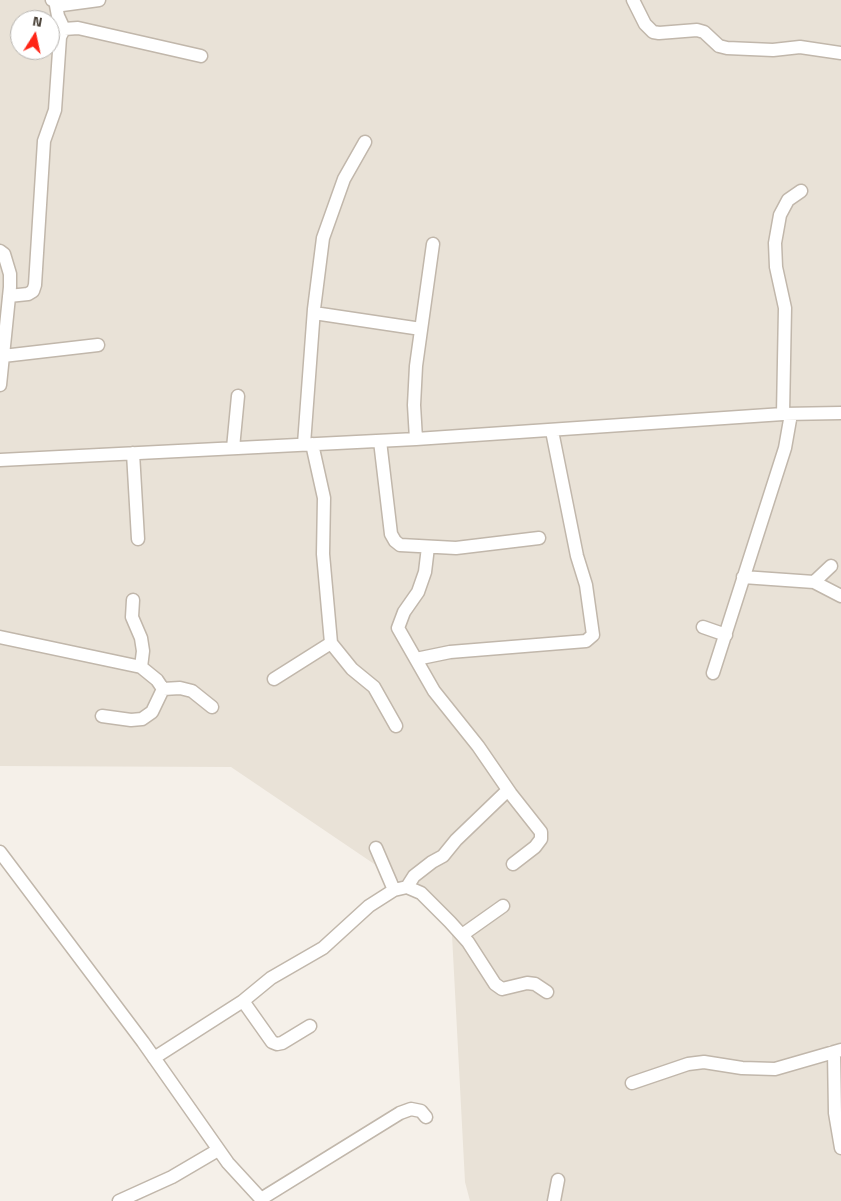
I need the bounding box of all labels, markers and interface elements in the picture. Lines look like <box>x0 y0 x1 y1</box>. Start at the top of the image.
north arrow <box>10 10 60 60</box>
text: N <box>31 10 44 32</box>

